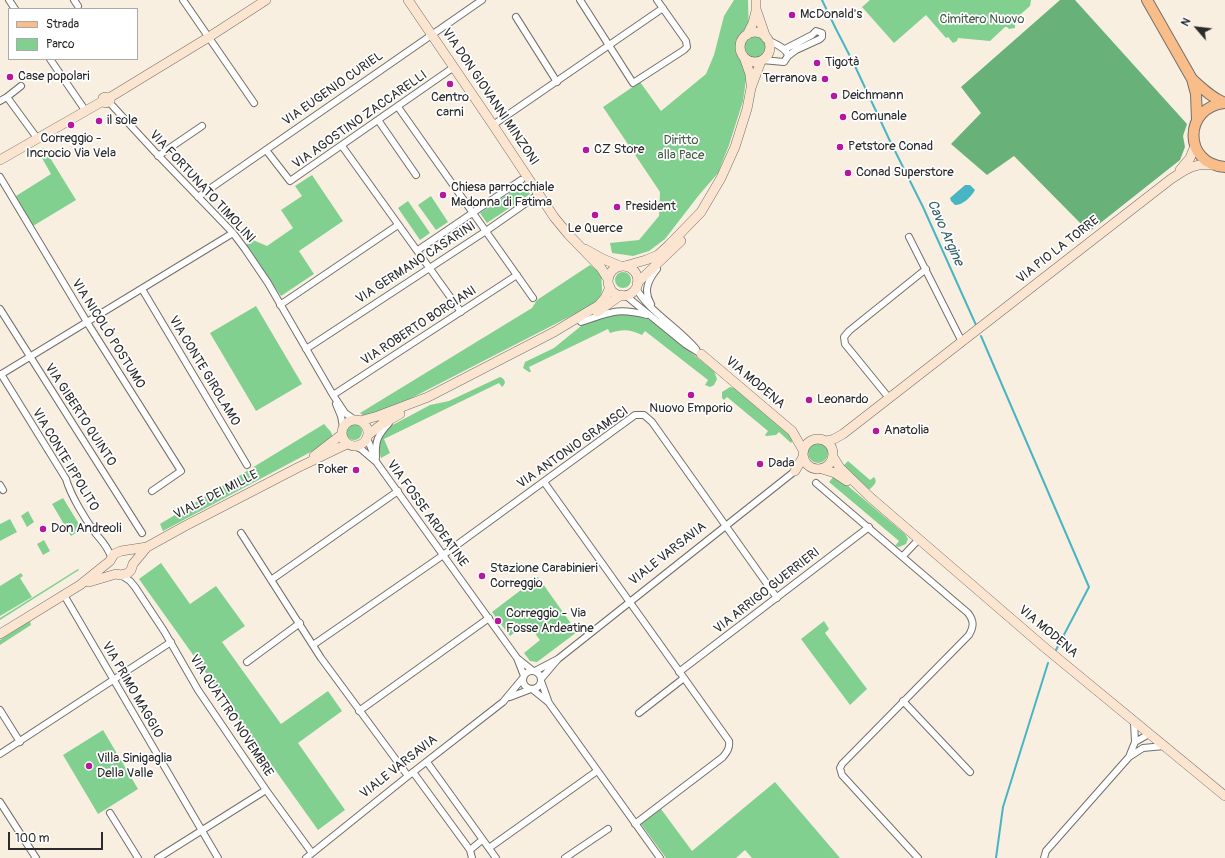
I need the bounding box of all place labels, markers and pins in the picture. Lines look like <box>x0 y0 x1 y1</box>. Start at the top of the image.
place label: McDonald's <box>800 7 862 23</box>
marker: McDonald's <box>787 10 797 20</box>
place label: Tigotà <box>825 55 859 71</box>
marker: Tigotà <box>812 58 822 68</box>
place label: Case popolari <box>18 69 90 85</box>
place label: Terranova <box>763 71 817 87</box>
marker: Case popolari <box>5 72 15 82</box>
marker: Terranova <box>820 74 830 84</box>
marker: Centro carni <box>445 79 455 89</box>
place label: Deichmann <box>842 88 903 104</box>
place label: Centro carni <box>431 90 469 121</box>
marker: Deichmann <box>829 91 839 101</box>
place label: Comunale <box>851 109 907 125</box>
marker: Comunale <box>838 112 848 122</box>
place label: il sole <box>107 113 138 129</box>
marker: il sole <box>94 116 104 126</box>
marker: Correggio - Incrocio Via Vela <box>66 120 76 130</box>
place label: Correggio - Incrocio Via Vela <box>26 131 116 162</box>
place label: Petstore Conad <box>848 139 933 155</box>
place label: CZ Store <box>594 142 644 158</box>
marker: Petstore Conad <box>835 142 845 152</box>
marker: CZ Store <box>581 145 591 155</box>
place label: Conad Superstore <box>856 165 954 181</box>
marker: Conad Superstore <box>843 168 853 178</box>
place label: Chiesa parrocchiale Madonna di Fatima <box>451 180 554 211</box>
marker: Chiesa parrocchiale Madonna di Fatima <box>438 190 448 200</box>
place label: President <box>625 199 676 215</box>
marker: President <box>612 202 622 212</box>
marker: Le Querce <box>590 210 600 220</box>
place label: Le Querce <box>567 221 623 237</box>
marker: Nuovo Emporio <box>686 390 696 400</box>
place label: Leonardo <box>817 392 868 408</box>
marker: Leonardo <box>804 395 814 405</box>
place label: Nuovo Emporio <box>649 401 733 417</box>
place label: Anatolia <box>884 423 929 439</box>
marker: Anatolia <box>871 426 881 436</box>
place label: Dada <box>768 456 795 472</box>
marker: Dada <box>755 459 765 469</box>
place label: Poker <box>317 462 348 478</box>
marker: Poker <box>351 465 361 475</box>
place label: Don Andreoli <box>51 521 122 537</box>
marker: Don Andreoli <box>38 524 48 534</box>
place label: Stazione Carabinieri Correggio <box>490 561 598 592</box>
marker: Stazione Carabinieri Correggio <box>477 571 487 581</box>
place label: Correggio - Via Fosse Ardeatine <box>506 606 594 637</box>
marker: Correggio - Via Fosse Ardeatine <box>493 616 503 626</box>
place label: Villa Sinigaglia Della Valle <box>97 751 172 782</box>
marker: Villa Sinigaglia Della Valle <box>84 761 94 771</box>

